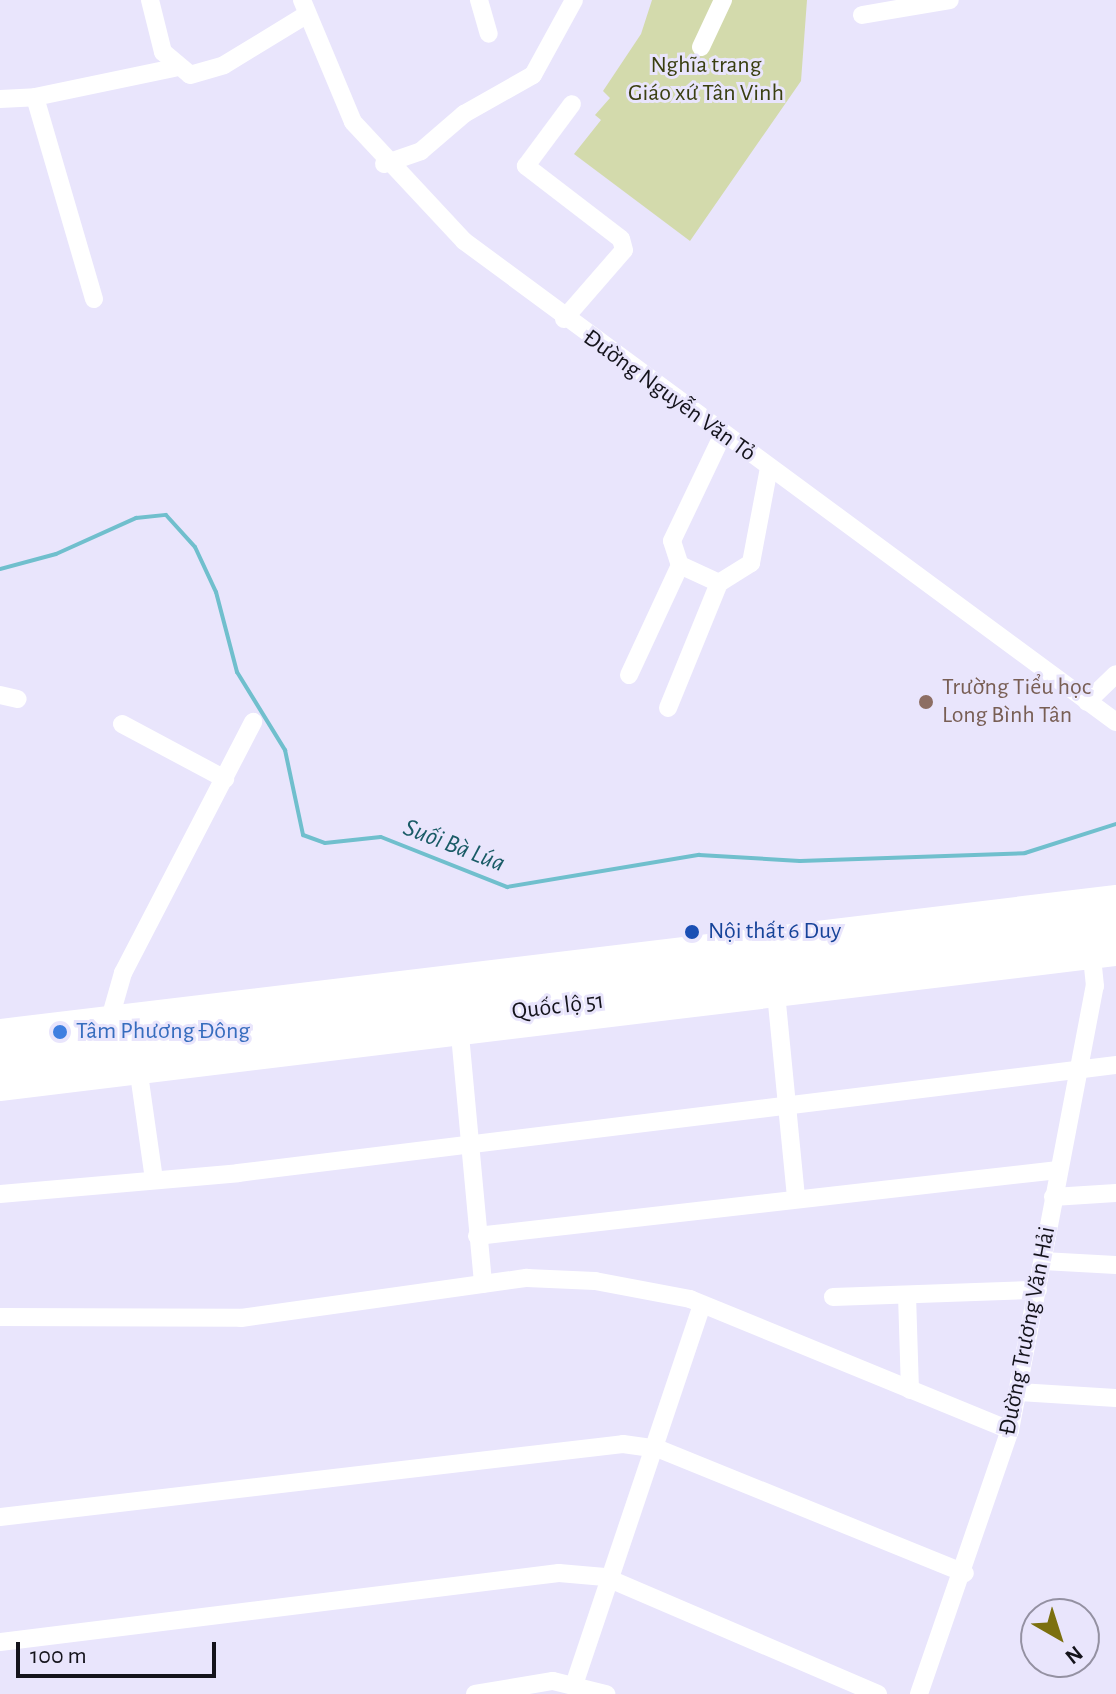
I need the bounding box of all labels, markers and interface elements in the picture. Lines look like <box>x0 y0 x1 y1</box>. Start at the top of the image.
park label: Nghĩa trang Giáo xứ Tân Vinh <box>628 52 784 108</box>
street label: Đường Nguyễn Văn Tỏ <box>577 324 761 468</box>
place label: Trường Tiểu học Long Bình Tân <box>942 674 1091 730</box>
marker: Trường Tiểu học Long Bình Tân <box>917 693 935 711</box>
water label: Suối Bà Lúa <box>399 812 509 880</box>
place label: Nội thất 6 Duy <box>708 918 841 946</box>
marker: Nội thất 6 Duy <box>683 923 701 941</box>
street label: Quốc lộ 51 <box>510 987 606 1027</box>
place label: Tâm Phương Đông <box>76 1018 250 1046</box>
marker: Tâm Phương Đông <box>51 1023 69 1041</box>
street label: Đường Trương Văn Hải <box>994 1224 1062 1438</box>
north arrow <box>1020 1598 1100 1678</box>
scale bar <box>20 1626 220 1676</box>
text: N <box>1061 1642 1087 1668</box>
text: 100 m <box>30 1644 87 1668</box>

